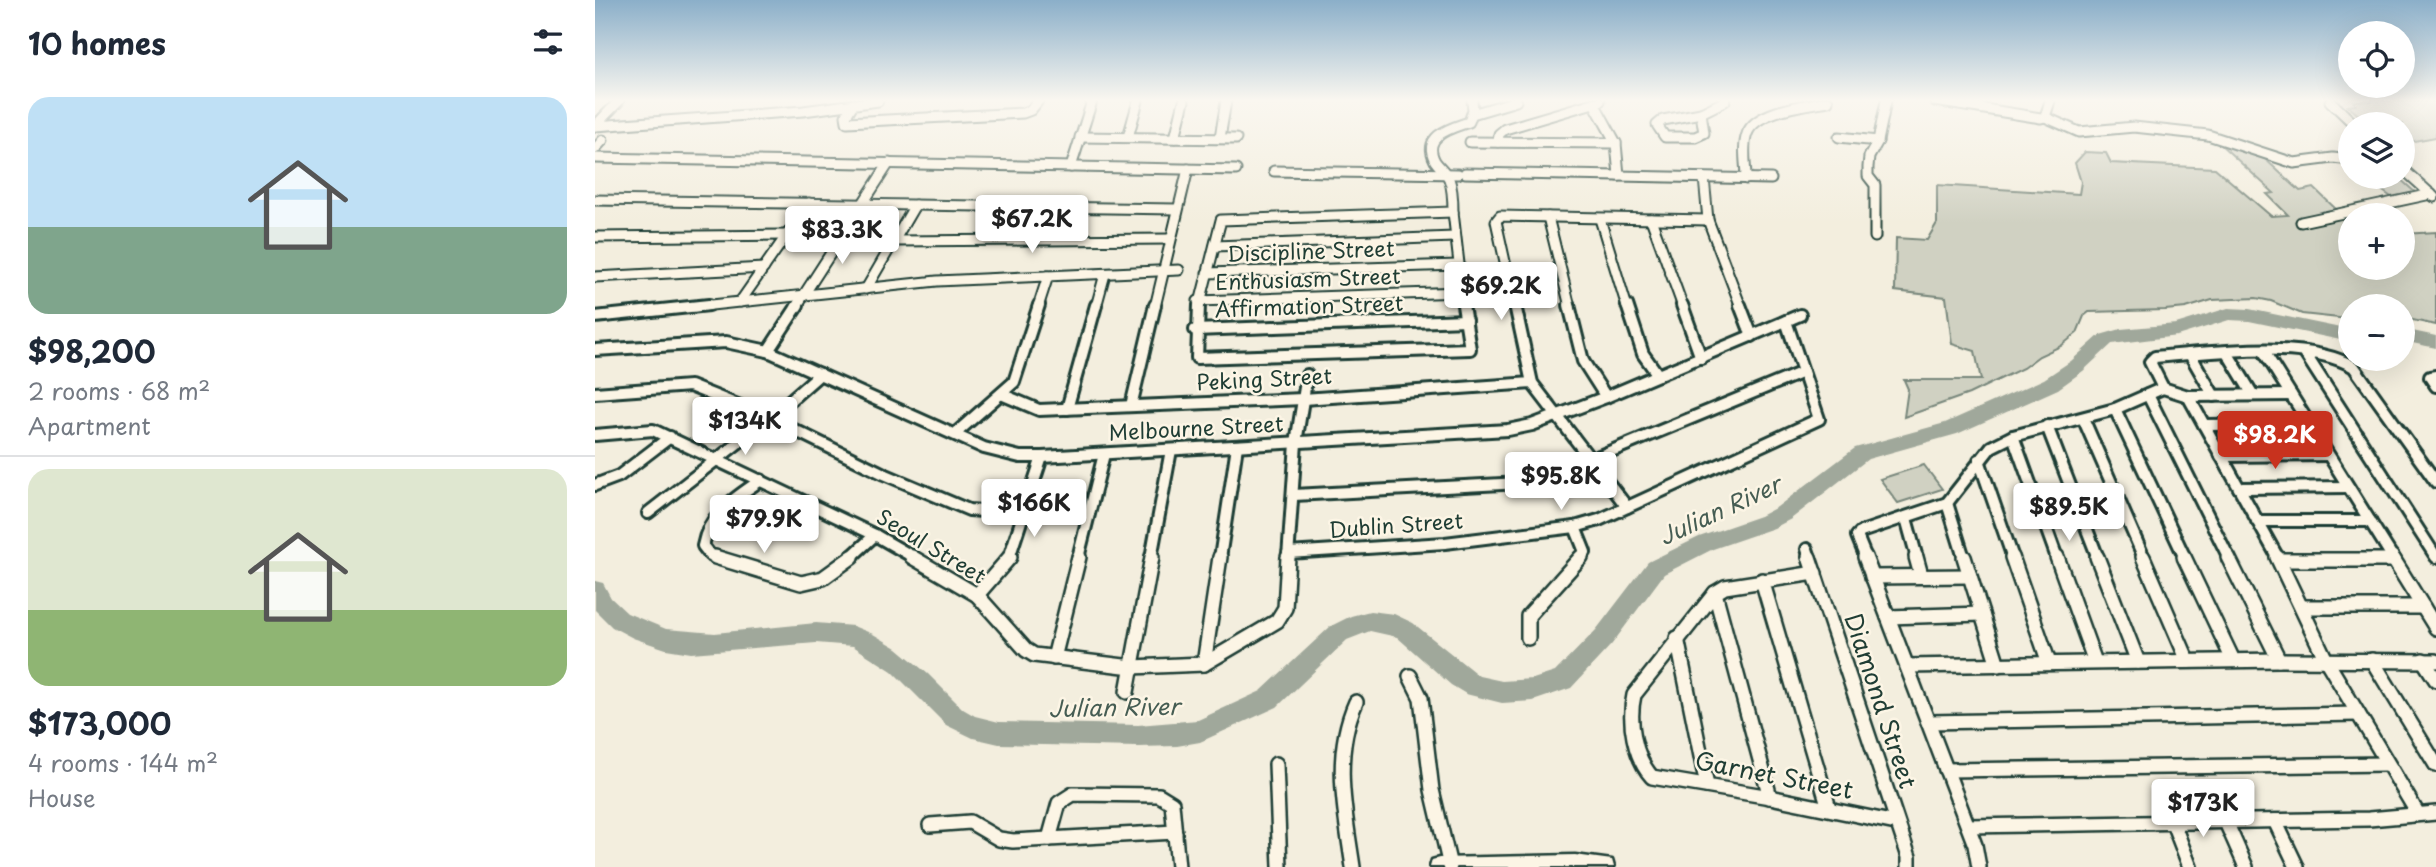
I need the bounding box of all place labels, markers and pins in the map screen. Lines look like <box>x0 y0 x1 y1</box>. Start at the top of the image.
pin: $67.2K <box>975 196 1089 255</box>
pin: $83.3K <box>785 206 899 266</box>
pin: $69.2K <box>1444 262 1558 322</box>
pin: $134K <box>696 398 794 457</box>
pin: $98.2K <box>2218 412 2332 471</box>
pin: $95.8K <box>1504 452 1618 512</box>
pin: $166K <box>985 480 1083 539</box>
pin: $89.5K <box>2012 484 2126 543</box>
pin: $79.9K <box>707 496 821 555</box>
pin: $173K <box>2154 780 2252 839</box>

